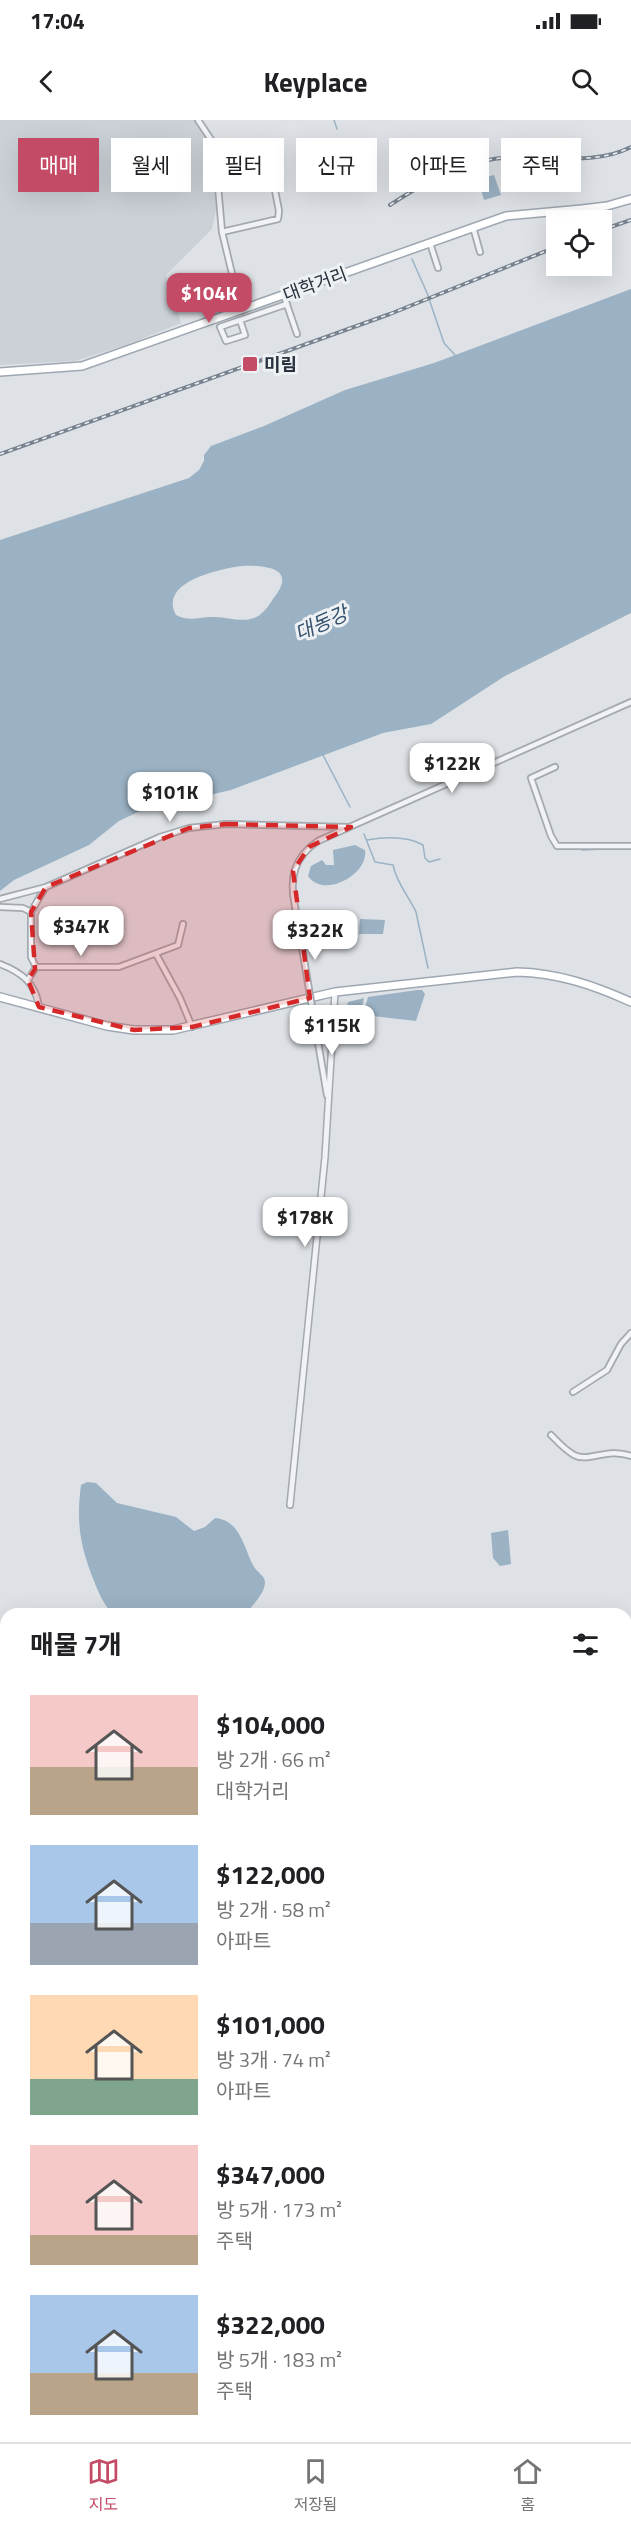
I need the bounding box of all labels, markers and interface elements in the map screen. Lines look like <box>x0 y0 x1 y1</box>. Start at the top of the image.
text: 17:04 <box>30 4 85 38</box>
text: Keyplace <box>263 61 368 102</box>
icon: back <box>30 65 63 98</box>
icon: search <box>568 65 601 98</box>
chip: 매매 <box>18 138 99 192</box>
chip: 월세 <box>111 138 191 192</box>
chip: 필터 <box>203 138 284 192</box>
chip: 신규 <box>296 138 377 192</box>
chip: 아파트 <box>389 138 489 192</box>
chip: 주택 <box>501 138 581 192</box>
map controls <box>546 210 612 276</box>
button: locate <box>546 210 612 276</box>
street label: 대학거리 <box>279 260 351 308</box>
pin: $104K <box>167 273 251 324</box>
text: $104K <box>181 277 237 308</box>
place label: 미림 <box>264 351 297 378</box>
marker: 미림 <box>241 355 259 373</box>
water label: 대동강 <box>289 597 355 648</box>
pin: $122K <box>410 743 494 794</box>
text: $122K <box>424 747 480 778</box>
pin: $101K <box>128 772 212 823</box>
text: $101K <box>142 776 198 807</box>
pin: $347K <box>39 906 123 957</box>
text: $347K <box>53 910 109 941</box>
pin: $322K <box>273 910 357 961</box>
text: $322K <box>287 914 343 945</box>
pin: $115K <box>290 1005 374 1056</box>
text: $115K <box>304 1009 360 1040</box>
pin: $178K <box>263 1197 347 1248</box>
text: $178K <box>277 1201 333 1232</box>
text: 매물 7개 <box>30 1625 122 1664</box>
icon: filters <box>569 1628 602 1661</box>
text: $104,000 <box>216 1705 325 1744</box>
icon: home <box>78 1719 150 1791</box>
text: 방 2개 · 66 m² <box>216 1744 331 1775</box>
text: 대학거리 <box>216 1775 290 1806</box>
text: $122,000 <box>216 1855 325 1894</box>
icon: home <box>78 1869 150 1941</box>
text: 방 2개 · 58 m² <box>216 1894 331 1925</box>
text: 아파트 <box>216 1925 271 1956</box>
text: $101,000 <box>216 2005 325 2044</box>
icon: home <box>78 2019 150 2091</box>
text: 방 3개 · 74 m² <box>216 2044 331 2075</box>
text: 아파트 <box>216 2075 271 2106</box>
text: $347,000 <box>216 2155 325 2194</box>
icon: home <box>78 2169 150 2241</box>
text: 방 5개 · 173 m² <box>216 2194 342 2225</box>
text: 주택 <box>216 2225 253 2256</box>
text: $322,000 <box>216 2305 325 2344</box>
icon: home <box>78 2319 150 2391</box>
text: 방 5개 · 183 m² <box>216 2344 342 2375</box>
text: 주택 <box>216 2375 253 2406</box>
tab: 지도 <box>87 2455 120 2516</box>
tab: 저장됨 <box>293 2455 338 2516</box>
tab: 홈 <box>511 2455 544 2516</box>

